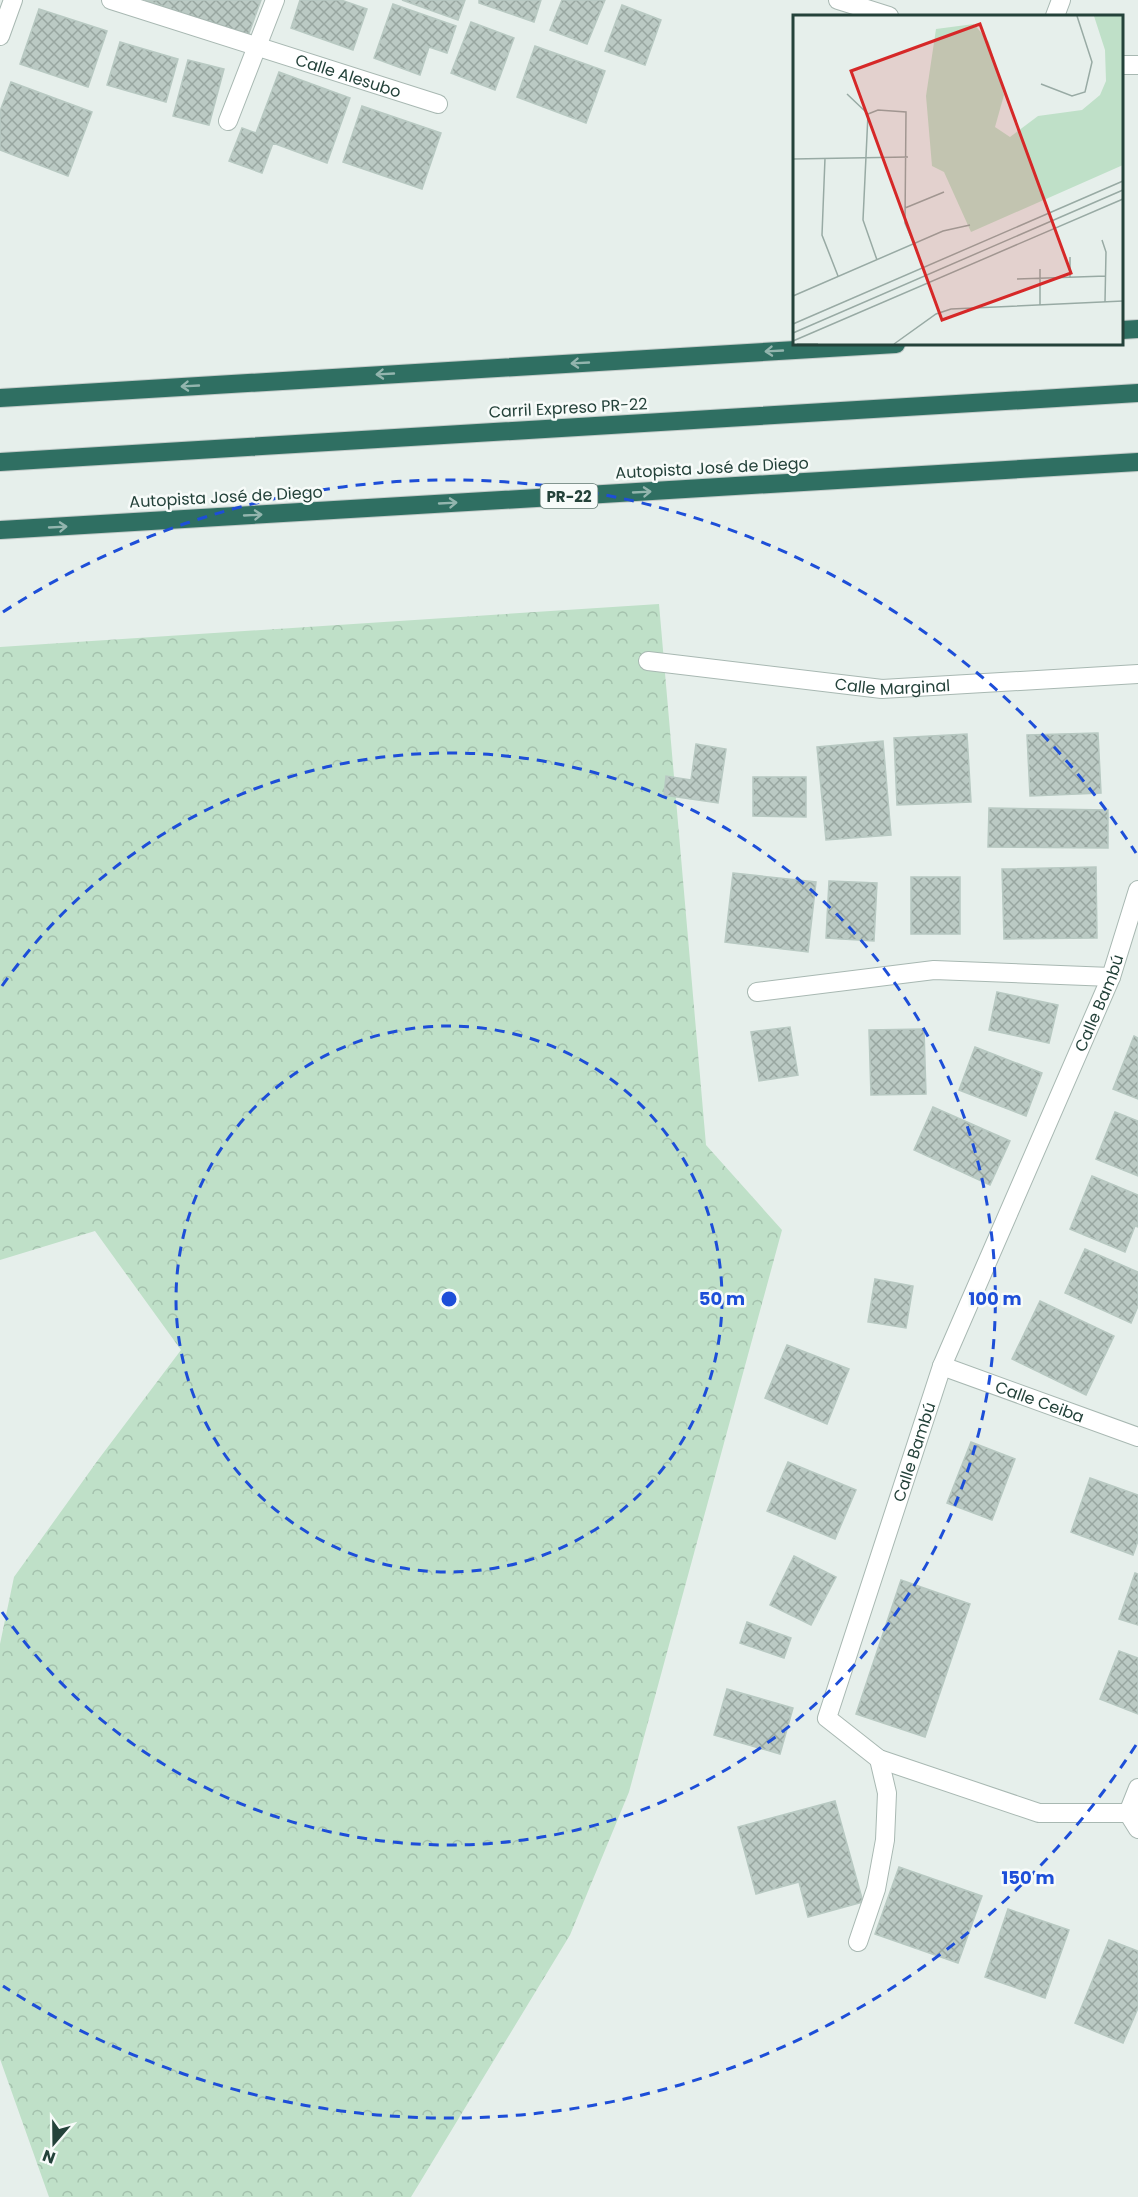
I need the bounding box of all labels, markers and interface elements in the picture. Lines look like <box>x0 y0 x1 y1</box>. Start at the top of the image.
inset map <box>793 15 1123 345</box>
street label: Calle Alesubo <box>293 48 404 103</box>
one-way arrow <box>765 345 785 356</box>
one-way arrow <box>570 357 590 368</box>
one-way arrow <box>376 369 396 380</box>
one-way arrow <box>181 381 201 392</box>
street label: Carril Expreso PR-22 <box>488 392 648 424</box>
street label: Autopista José de Diego <box>615 451 809 485</box>
street label: Autopista José de Diego <box>129 480 323 514</box>
road number: PR-22 <box>540 484 598 508</box>
one-way arrow <box>632 486 652 497</box>
one-way arrow <box>437 498 457 509</box>
one-way arrow <box>243 510 263 521</box>
one-way arrow <box>48 521 68 532</box>
street label: Calle Marginal <box>833 672 951 701</box>
street label: Calle Bambú <box>1068 951 1129 1055</box>
text: 50 m <box>699 1286 745 1311</box>
text: 100 m <box>968 1286 1022 1311</box>
centre of rings <box>439 1289 459 1309</box>
street label: Calle Ceiba <box>992 1375 1087 1428</box>
street label: Calle Bambú <box>887 1399 941 1505</box>
text: 150 m <box>1001 1865 1055 1890</box>
north arrow <box>24 2113 84 2173</box>
text: N <box>39 2144 59 2169</box>

